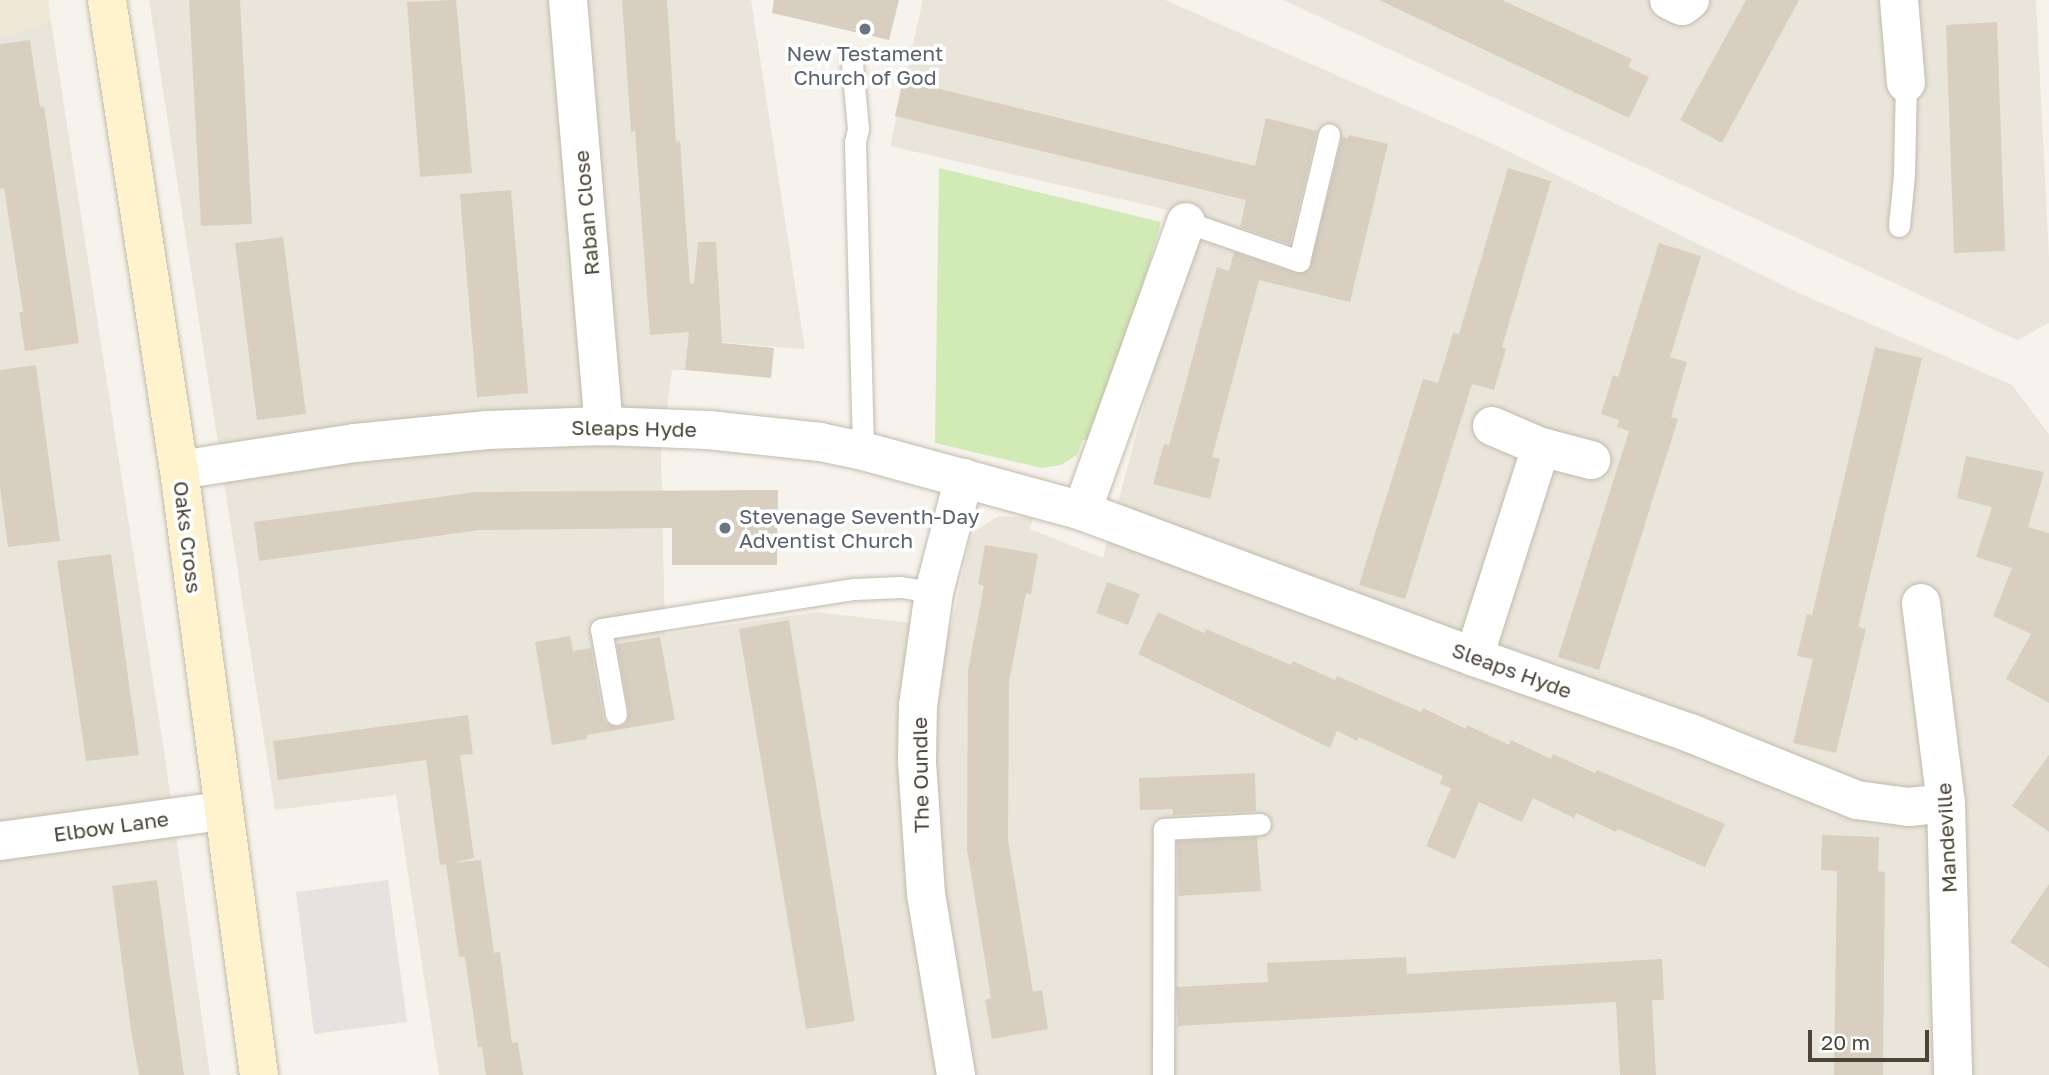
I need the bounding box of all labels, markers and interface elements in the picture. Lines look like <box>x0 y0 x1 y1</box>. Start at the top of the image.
marker: New Testament Church of God <box>857 21 873 37</box>
place label: New Testament Church of God <box>787 40 943 90</box>
street label: Raban Close <box>568 149 604 277</box>
street label: Sleaps Hyde <box>571 414 697 442</box>
street label: Oaks Cross <box>169 479 207 595</box>
place label: Stevenage Seventh-Day Adventist Church <box>739 503 979 553</box>
marker: Stevenage Seventh-Day Adventist Church <box>717 520 733 536</box>
street label: Sleaps Hyde <box>1449 637 1575 703</box>
street label: The Oundle <box>906 717 934 833</box>
street label: Mandeville <box>1931 782 1961 894</box>
street label: Elbow Lane <box>52 805 170 847</box>
scale bar <box>1811 1016 1932 1060</box>
text: 20 m <box>1821 1029 1870 1055</box>

